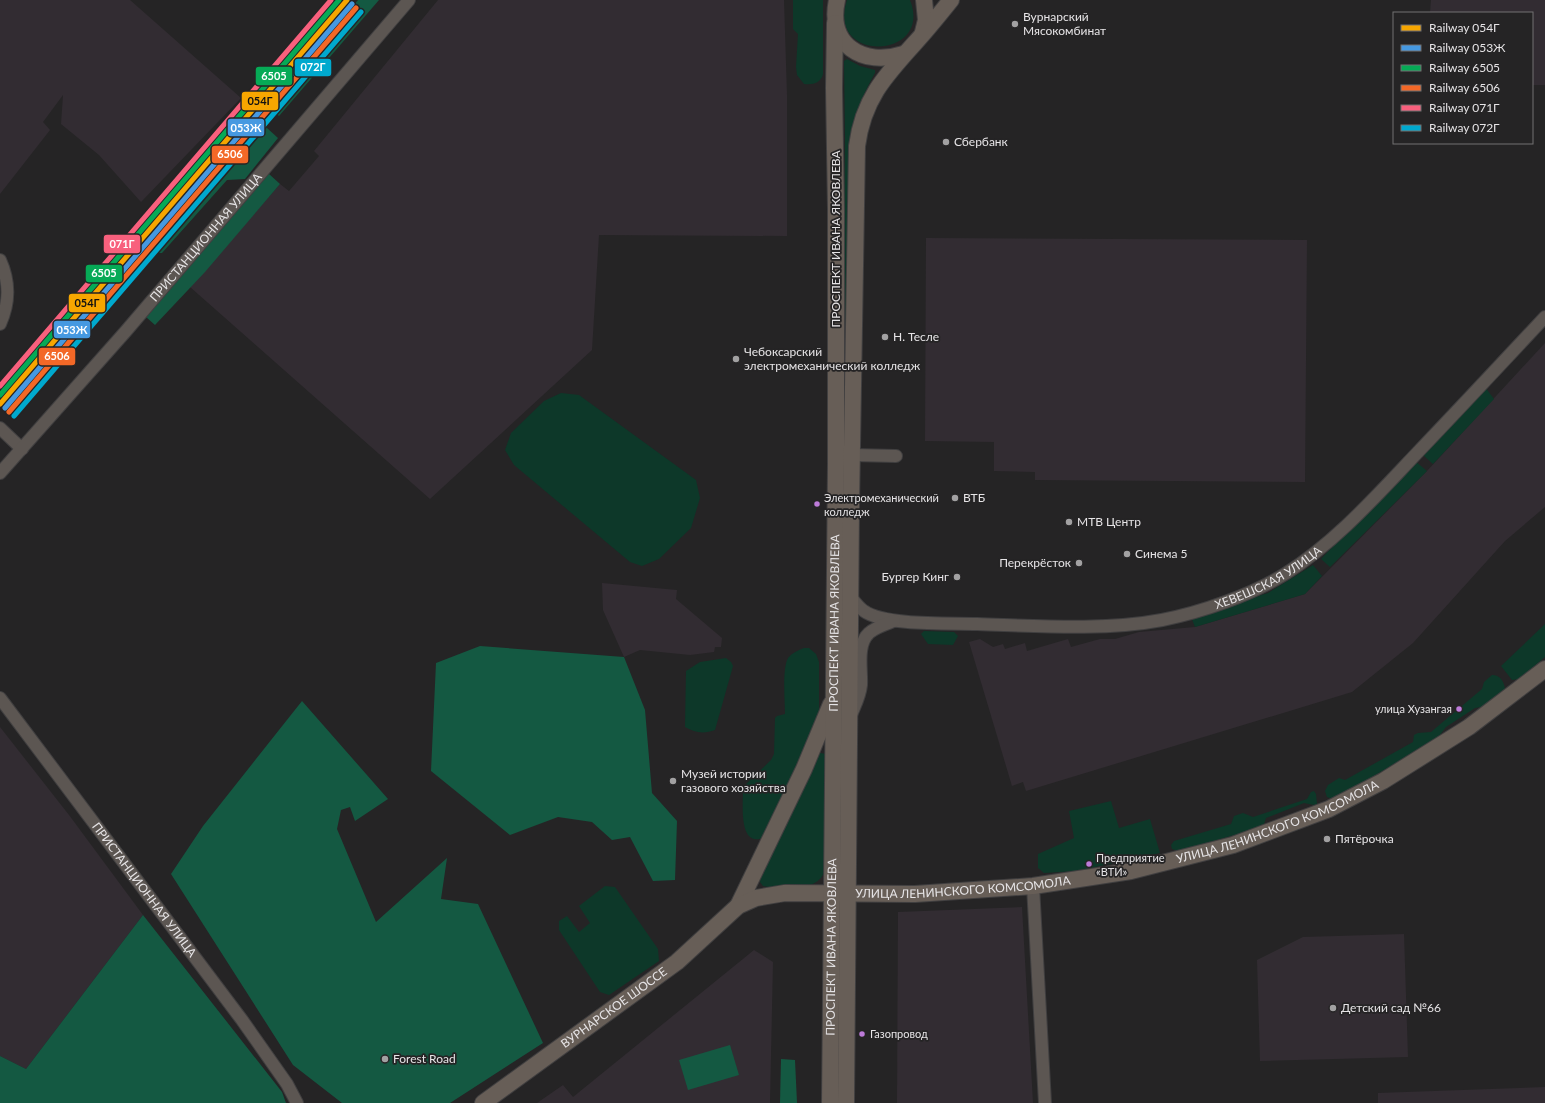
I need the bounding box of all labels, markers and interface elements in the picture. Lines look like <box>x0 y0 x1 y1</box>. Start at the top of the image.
place label: Вурнарский Мясокомбинат <box>1023 9 1106 38</box>
legend <box>1393 12 1533 144</box>
marker: Вурнарский Мясокомбинат <box>1010 19 1020 29</box>
text: Railway 054Г <box>1429 20 1500 35</box>
text: Railway 053Ж <box>1429 40 1506 55</box>
line badge: 072Г <box>294 58 332 77</box>
text: 072Г <box>300 60 326 73</box>
text: Railway 6505 <box>1429 60 1500 75</box>
line badge: 6505 <box>255 66 293 86</box>
text: 6505 <box>261 69 287 82</box>
text: Railway 6506 <box>1429 80 1500 95</box>
line badge: 054Г <box>241 91 279 111</box>
text: 054Г <box>247 94 273 107</box>
text: Railway 071Г <box>1429 100 1500 115</box>
line badge: 053Ж <box>227 118 265 137</box>
text: Railway 072Г <box>1429 120 1500 135</box>
text: 053Ж <box>231 121 262 134</box>
place label: Сбербанк <box>954 134 1009 149</box>
marker: Сбербанк <box>941 137 951 147</box>
line badge: 6506 <box>211 145 249 164</box>
text: 6506 <box>217 147 243 160</box>
street label: ПРОСПЕКТ ИВАНА ЯКОВЛЕВА <box>828 149 843 328</box>
street label: ПРИСТАНЦИОННАЯ УЛИЦА <box>146 169 265 305</box>
line badge: 071Г <box>103 234 141 254</box>
text: 071Г <box>109 237 135 250</box>
line badge: 6505 <box>85 264 123 283</box>
text: 6505 <box>91 266 117 279</box>
line badge: 054Г <box>68 293 106 313</box>
text: 054Г <box>74 296 100 309</box>
line badge: 053Ж <box>53 320 91 339</box>
text: 053Ж <box>57 323 88 336</box>
place label: Н. Тесле <box>893 329 939 344</box>
marker: Н. Тесле <box>880 332 890 342</box>
place label: Чебоксарский электромеханический колледж <box>744 344 921 373</box>
line badge: 6506 <box>38 347 76 366</box>
text: 6506 <box>44 349 70 362</box>
marker: Чебоксарский электромеханический колледж <box>731 354 741 364</box>
place label: ВТБ <box>963 490 985 505</box>
place label: Электромеханический колледж <box>824 491 939 518</box>
marker: ВТБ <box>950 493 960 503</box>
marker: Электромеханический колледж <box>812 499 822 509</box>
place label: МТВ Центр <box>1077 514 1141 529</box>
marker: МТВ Центр <box>1064 517 1074 527</box>
street label: ПРОСПЕКТ ИВАНА ЯКОВЛЕВА <box>826 533 842 712</box>
street label: ХЕВЕШСКАЯ УЛИЦА <box>1213 542 1325 612</box>
place label: Синема 5 <box>1135 546 1187 561</box>
marker: Синема 5 <box>1122 549 1132 559</box>
place label: Перекрёсток <box>999 555 1072 570</box>
marker: Перекрёсток <box>1074 558 1084 568</box>
place label: Бургер Кинг <box>882 569 949 584</box>
marker: Бургер Кинг <box>952 572 962 582</box>
place label: улица Хузангая <box>1375 702 1452 715</box>
marker: улица Хузангая <box>1454 704 1464 714</box>
place label: Музей истории газового хозяйства <box>681 766 786 795</box>
marker: Музей истории газового хозяйства <box>668 776 678 786</box>
street label: УЛИЦА ЛЕНИНСКОГО КОМСОМОЛА <box>1175 776 1382 866</box>
street label: ПРИСТАНЦИОННАЯ УЛИЦА <box>89 819 201 961</box>
place label: Пятёрочка <box>1335 831 1394 846</box>
marker: Пятёрочка <box>1322 834 1332 844</box>
place label: Предприятие «ВТИ» <box>1096 851 1165 878</box>
street label: ПРОСПЕКТ ИВАНА ЯКОВЛЕВА <box>823 857 839 1036</box>
marker: Предприятие «ВТИ» <box>1084 859 1094 869</box>
street label: УЛИЦА ЛЕНИНСКОГО КОМСОМОЛА <box>855 872 1072 901</box>
street label: ВУРНАРСКОЕ ШОССЕ <box>558 964 670 1051</box>
place label: Детский сад №66 <box>1341 1000 1441 1015</box>
marker: Детский сад №66 <box>1328 1003 1338 1013</box>
place label: Газопровод <box>870 1027 928 1040</box>
marker: Газопровод <box>857 1029 867 1039</box>
place label: Forest Road <box>393 1051 456 1066</box>
marker: Forest Road <box>380 1054 390 1064</box>

